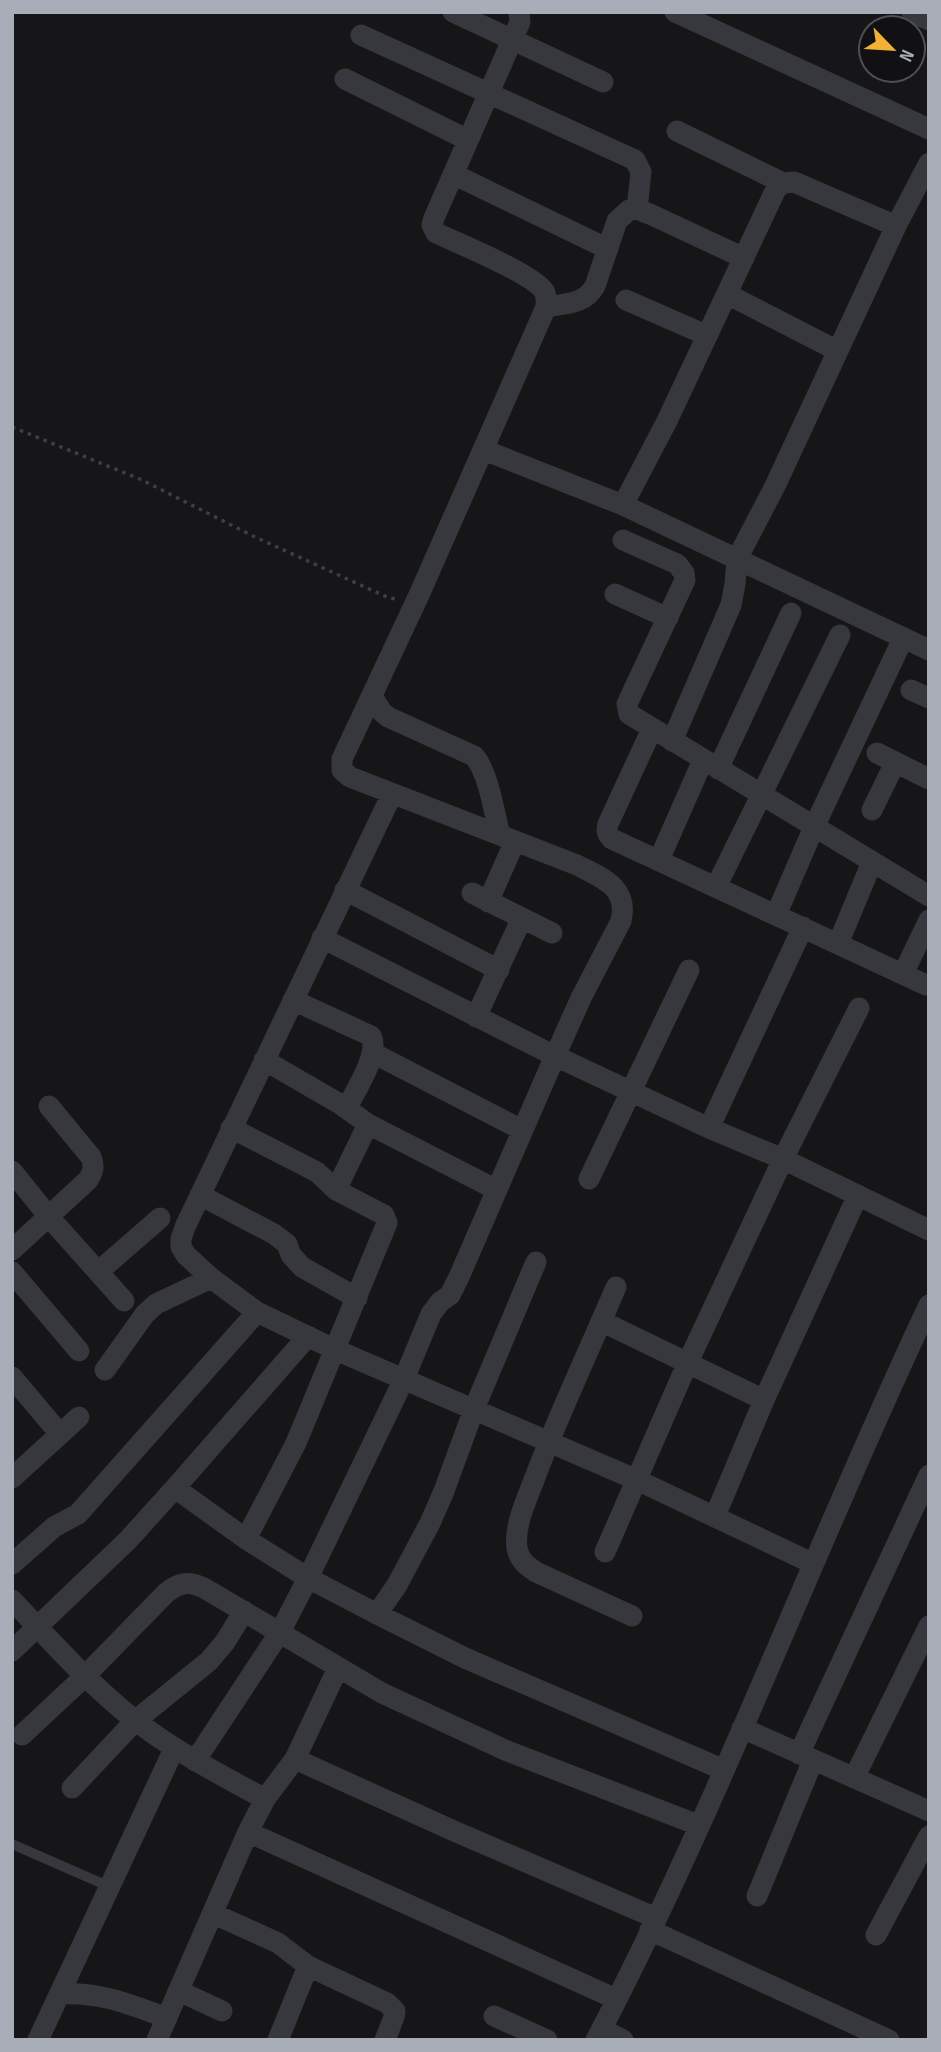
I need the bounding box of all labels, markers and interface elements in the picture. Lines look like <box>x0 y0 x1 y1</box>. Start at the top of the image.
north arrow <box>857 14 927 84</box>
text: N <box>893 46 919 65</box>

